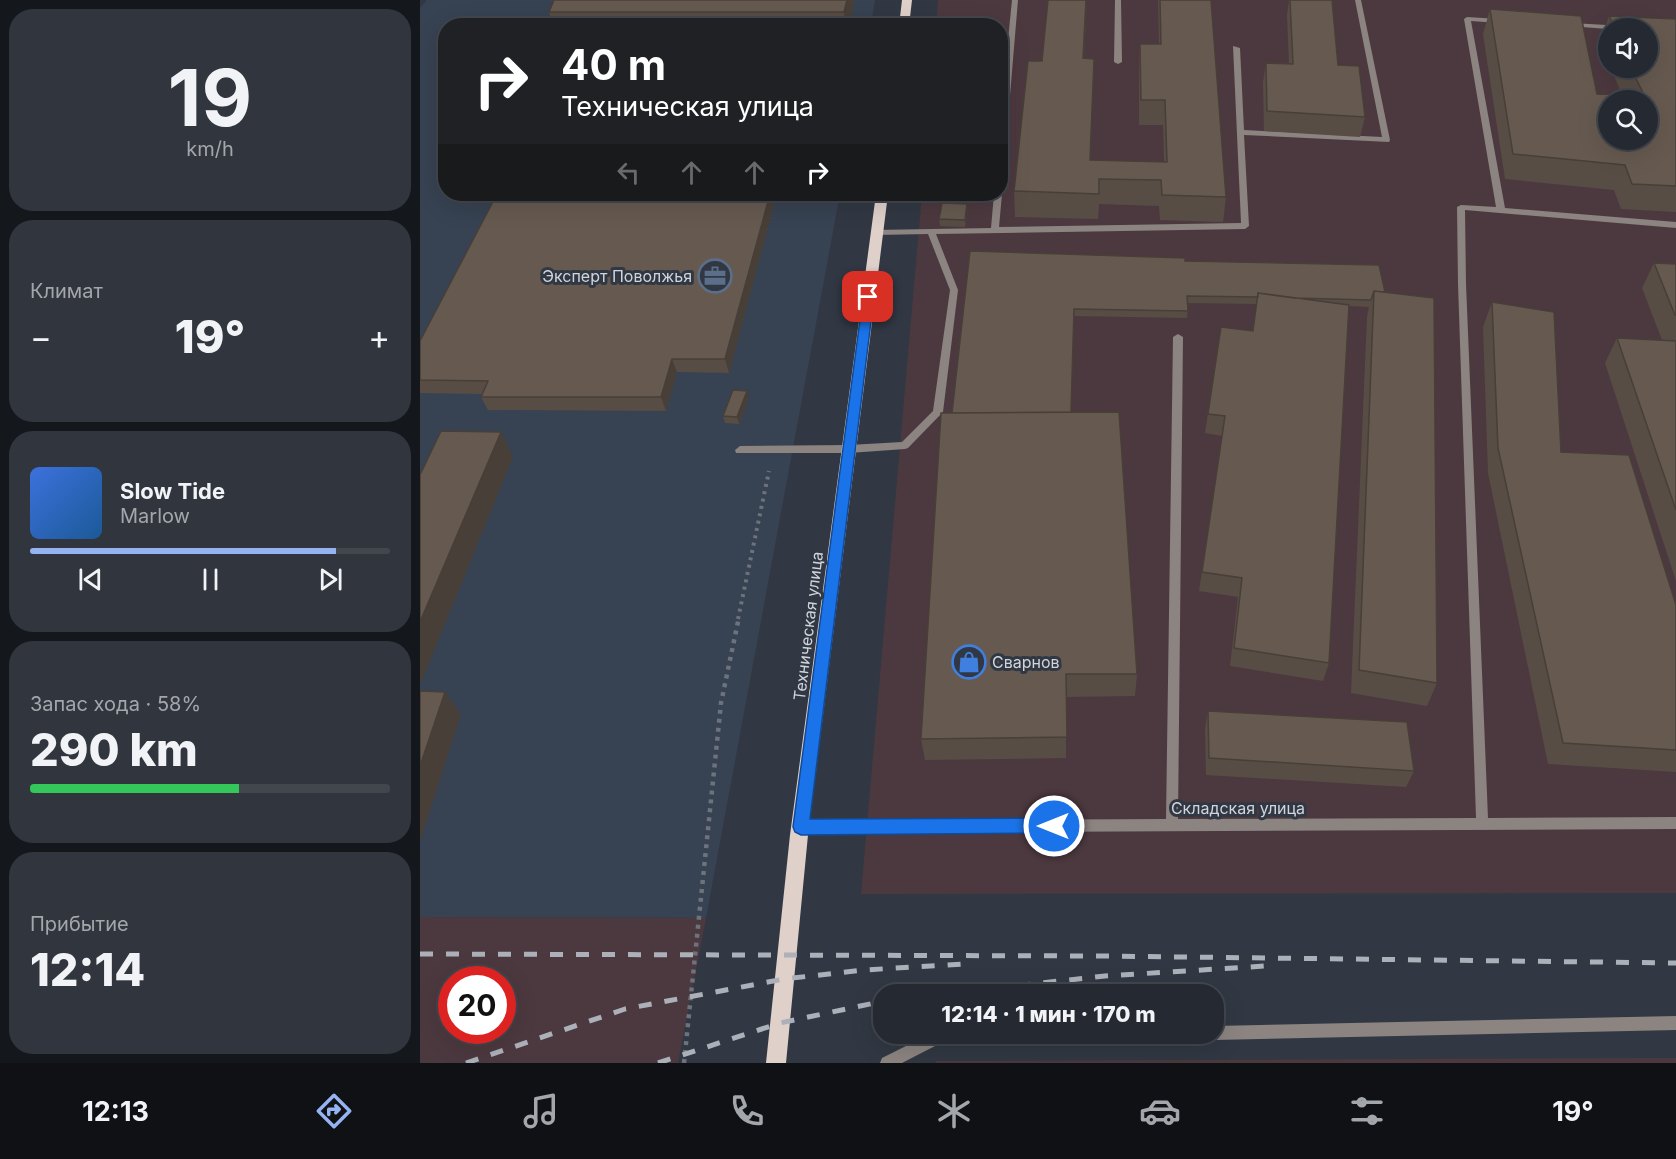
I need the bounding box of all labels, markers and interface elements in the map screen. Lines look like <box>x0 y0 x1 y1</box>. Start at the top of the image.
map controls <box>1598 18 1658 150</box>
button: sound <box>1598 18 1658 78</box>
text: 40 m <box>561 39 666 90</box>
icon: right <box>462 42 540 120</box>
text: 19 <box>168 50 252 145</box>
text: Техническая улица <box>561 90 814 123</box>
button: search <box>1598 90 1658 150</box>
text: km/h <box>186 137 234 161</box>
icon: left <box>612 156 645 189</box>
icon: ahead <box>675 156 708 189</box>
icon: ahead <box>738 156 771 189</box>
icon: right <box>801 156 834 189</box>
office icon: Эксперт Поволжья <box>697 258 733 294</box>
place label: Эксперт Поволжья <box>542 266 692 286</box>
pin <box>842 271 893 322</box>
text: Климат <box>30 279 103 303</box>
icon: arrive <box>851 280 884 313</box>
text: 19° <box>175 309 245 364</box>
text: − <box>30 317 52 357</box>
text: + <box>368 317 390 357</box>
text: Slow Tide <box>120 478 225 504</box>
text: Marlow <box>120 504 190 528</box>
street label: Техническая улица <box>789 550 827 702</box>
icon: previous <box>74 563 107 596</box>
icon: pause <box>194 563 227 596</box>
icon: next <box>314 563 347 596</box>
shop icon: Сварнов <box>951 644 987 680</box>
place label: Сварнов <box>992 652 1060 672</box>
text: Запас хода · 58% <box>30 692 201 716</box>
text: 290 km <box>30 722 198 777</box>
position arrow <box>1022 794 1086 858</box>
street label: Складская улица <box>1171 798 1305 818</box>
text: Прибытие <box>30 912 129 936</box>
text: 12:14 <box>30 942 145 997</box>
speed limit sign: 20 <box>438 966 516 1044</box>
text: 12:14 · 1 мин · 170 m <box>941 1001 1156 1027</box>
icon: directions <box>313 1090 355 1132</box>
icon: music <box>520 1090 562 1132</box>
icon: phone <box>726 1090 768 1132</box>
icon: climate <box>933 1090 975 1132</box>
icon: car <box>1139 1090 1181 1132</box>
icon: filters <box>1346 1090 1388 1132</box>
text: 12:13 <box>82 1095 149 1128</box>
text: 19° <box>1552 1095 1594 1128</box>

